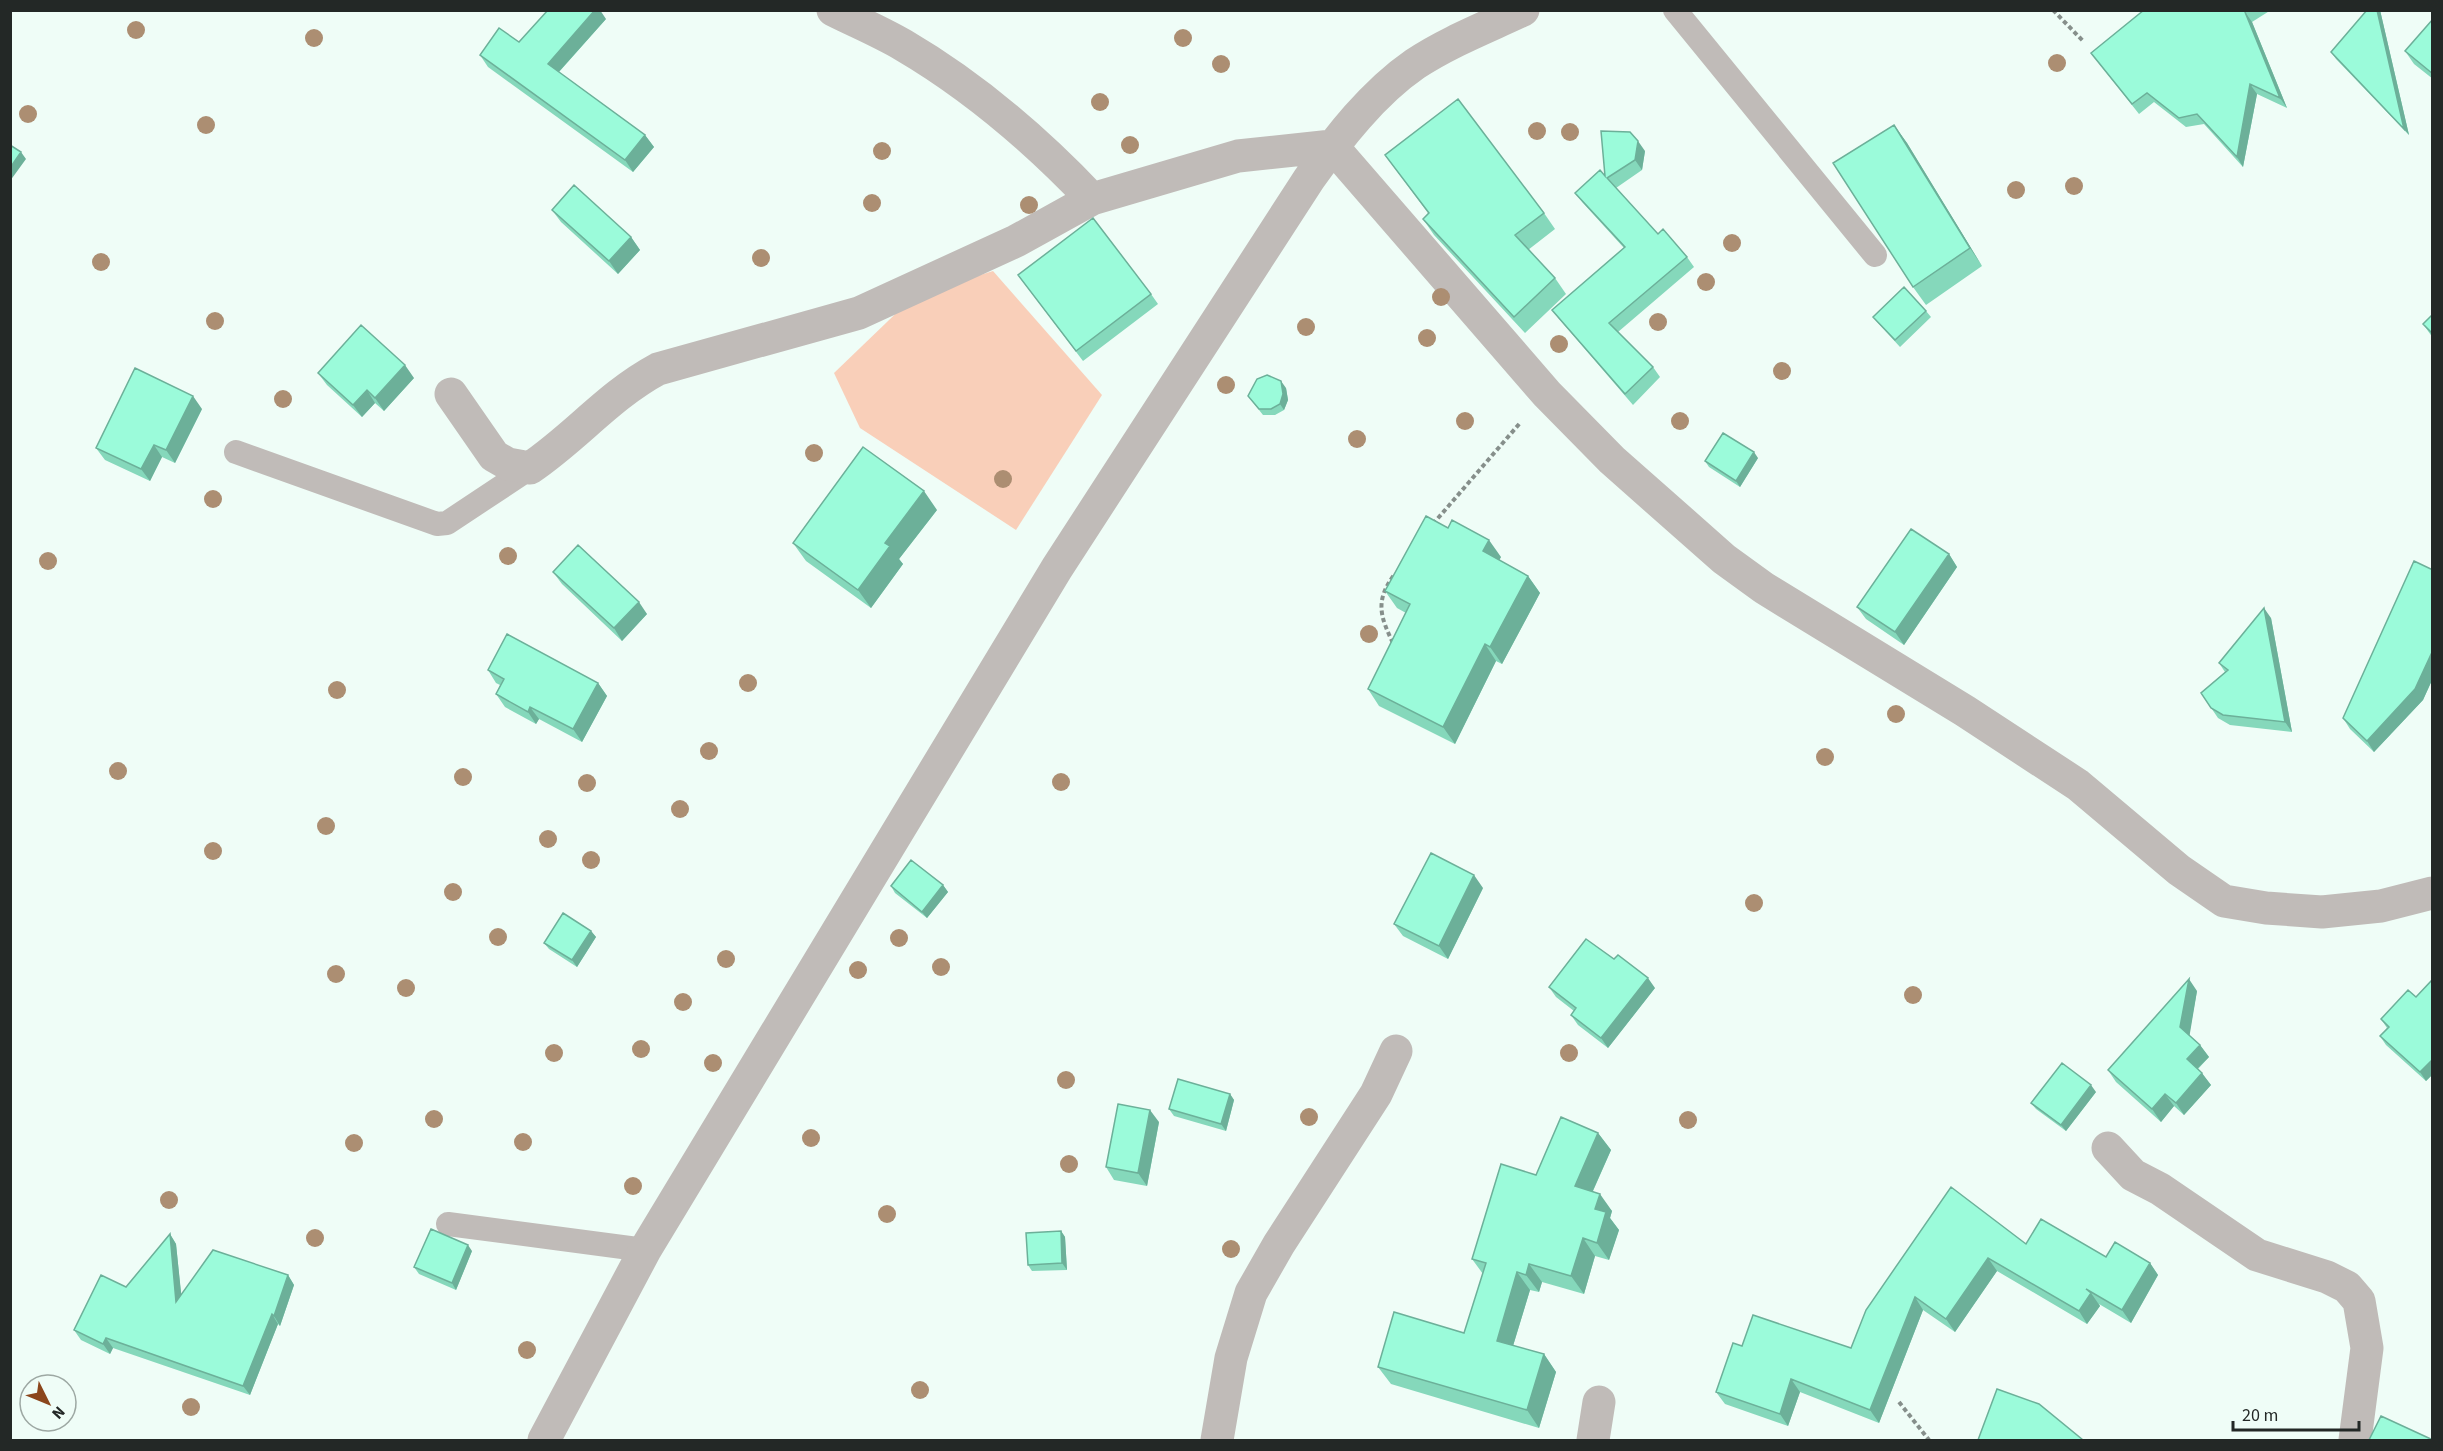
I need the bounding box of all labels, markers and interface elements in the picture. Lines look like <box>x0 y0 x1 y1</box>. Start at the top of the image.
north arrow <box>18 1373 78 1433</box>
scale bar <box>2233 1394 2359 1432</box>
text: N <box>47 1401 70 1424</box>
text: 20 m <box>2242 1403 2278 1428</box>

